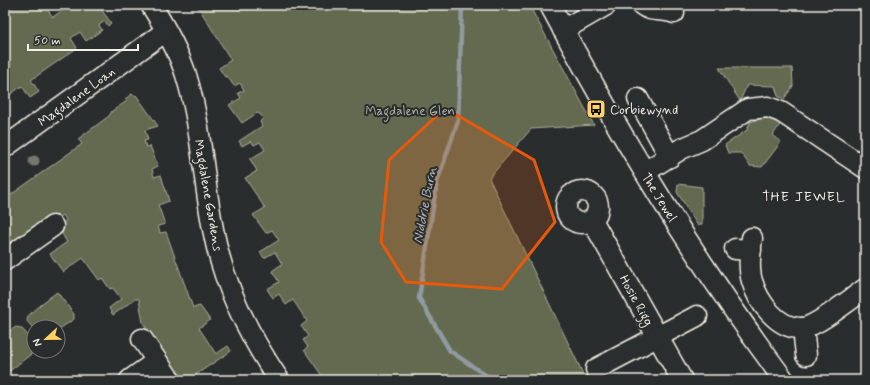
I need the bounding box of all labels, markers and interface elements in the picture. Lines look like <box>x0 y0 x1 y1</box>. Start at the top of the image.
scale bar <box>28 26 138 52</box>
text: 50 m <box>34 33 61 49</box>
street label: Magdalene Loan <box>35 64 120 133</box>
bus stop icon: Corbiewynd <box>585 98 607 120</box>
place label: Corbiewynd <box>610 102 678 119</box>
park label: Magdalene Glen <box>365 103 455 122</box>
street label: Magdalene Gardens <box>187 138 226 253</box>
water label: Niddrie Burn <box>409 165 441 245</box>
street label: The Jewel <box>637 170 680 225</box>
district label: THE JEWEL <box>762 188 846 206</box>
street label: Hosie Rigg <box>613 272 657 330</box>
north arrow <box>26 319 66 359</box>
text: N <box>30 336 46 348</box>

